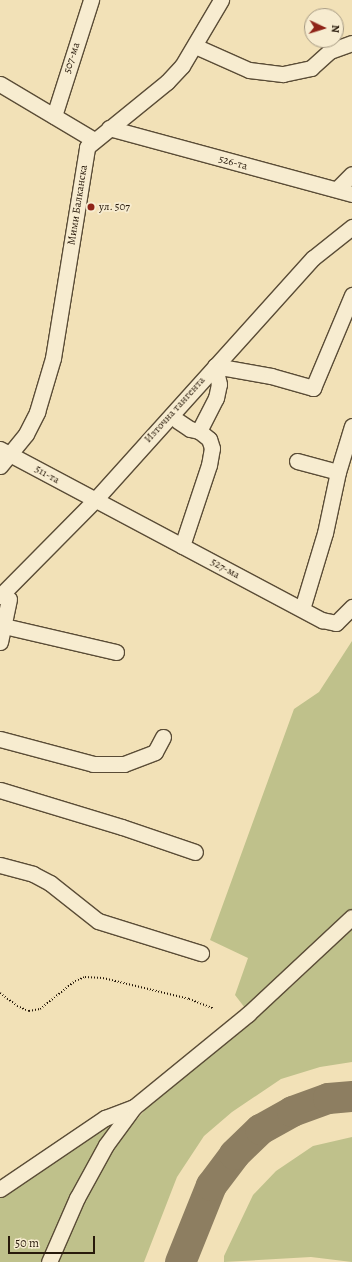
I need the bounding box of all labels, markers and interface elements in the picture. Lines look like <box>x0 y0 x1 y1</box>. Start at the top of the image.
north arrow <box>304 8 344 48</box>
text: N <box>328 24 343 33</box>
street label: 507-ма <box>61 41 83 75</box>
street label: 526-та <box>217 153 249 173</box>
street label: Мими Балканска <box>65 164 91 246</box>
place label: ул. 507 <box>99 200 130 214</box>
marker: ул. 507 <box>86 202 96 212</box>
street label: Източна тангента <box>142 374 208 446</box>
street label: 511-та <box>32 463 62 487</box>
street label: 527-ма <box>208 556 242 582</box>
scale bar <box>10 1228 97 1254</box>
text: 50 m <box>15 1235 39 1251</box>

